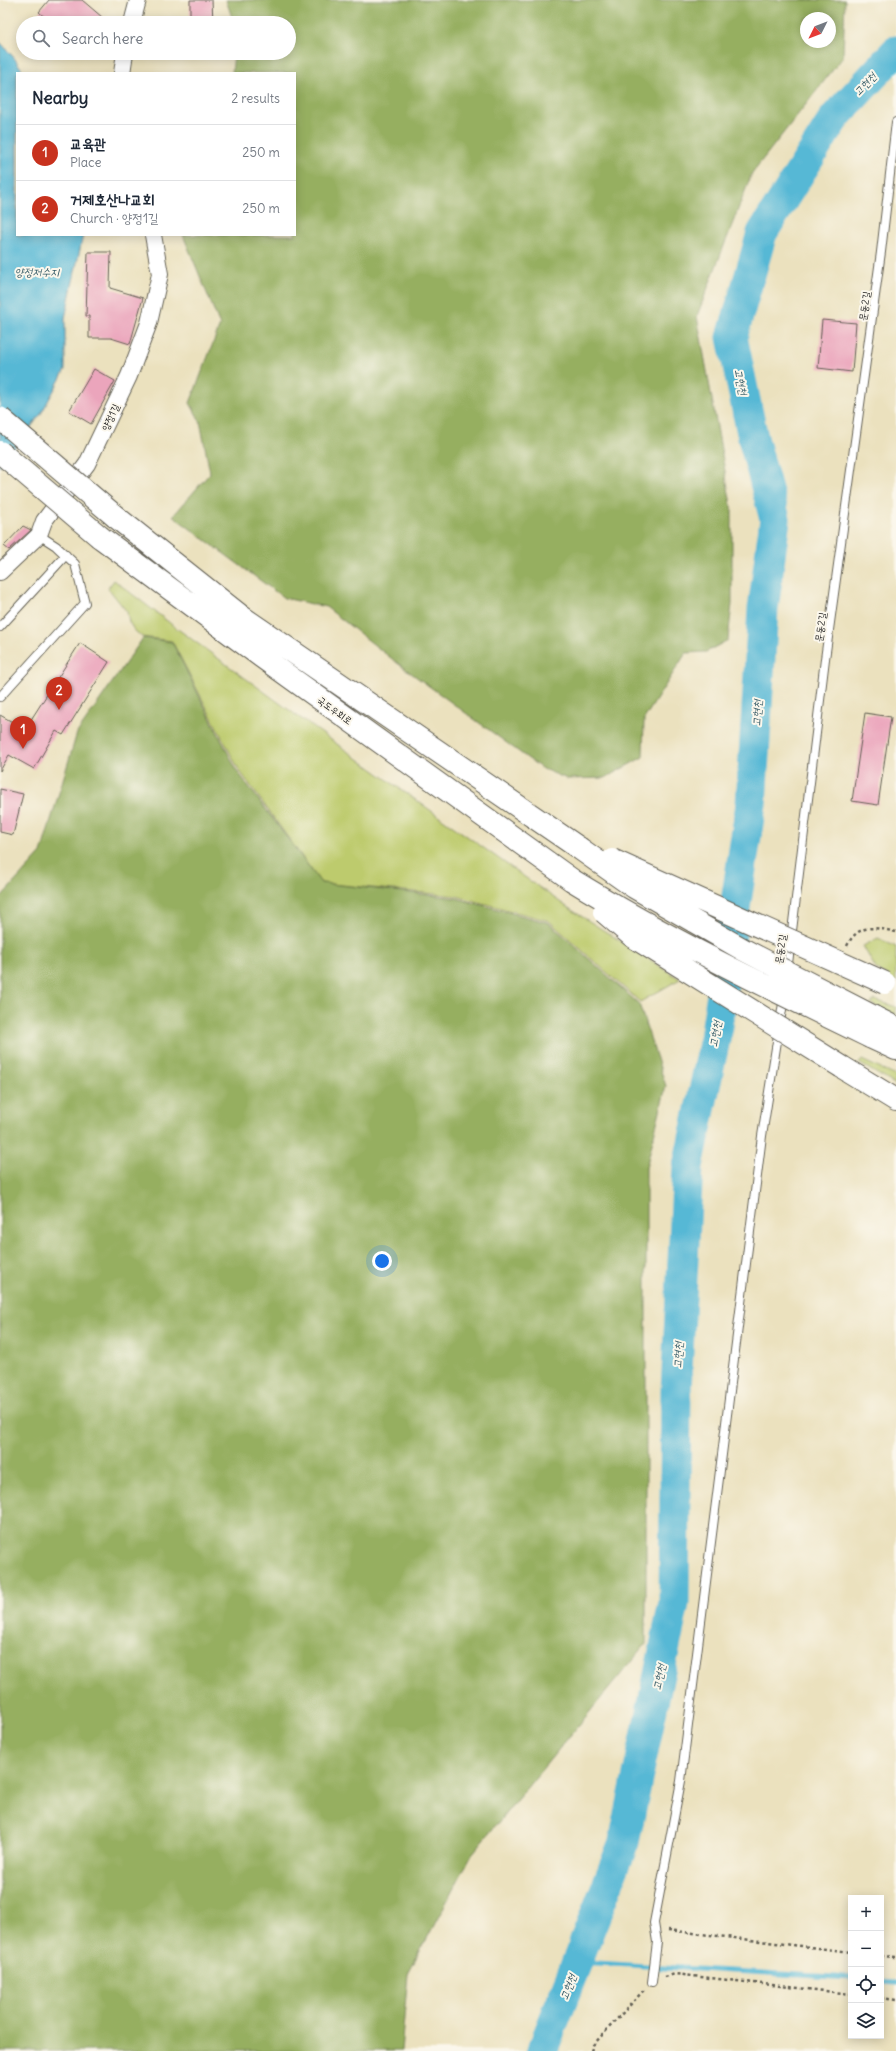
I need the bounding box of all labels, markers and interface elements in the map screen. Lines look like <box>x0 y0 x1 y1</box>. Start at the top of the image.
north arrow <box>800 12 836 48</box>
search box <box>16 16 296 60</box>
icon: search <box>30 27 52 49</box>
text: Search here <box>62 29 143 48</box>
water label: 고현천 <box>851 69 880 98</box>
text: Nearby <box>32 87 88 109</box>
text: 2 results <box>231 90 280 107</box>
text: 교육관 <box>70 134 106 153</box>
text: 1 <box>42 144 48 161</box>
text: 250 m <box>242 144 280 161</box>
text: Place <box>70 154 101 171</box>
text: 거제호산나교회 <box>70 190 155 209</box>
text: 2 <box>41 200 49 217</box>
text: 250 m <box>242 200 280 217</box>
text: Church · 양정1길 <box>70 210 159 227</box>
water label: 양정저수지 <box>15 265 60 279</box>
street label: 문동2길 <box>856 290 873 322</box>
water label: 고현천 <box>732 368 751 397</box>
street label: 양정1길 <box>99 402 122 433</box>
street label: 문동2길 <box>812 611 829 643</box>
pin: 2 <box>46 677 72 710</box>
street label: 국도우회로 <box>315 693 355 727</box>
water label: 고현천 <box>749 698 765 727</box>
pin: 1 <box>10 716 36 749</box>
street label: 문동2길 <box>772 933 789 965</box>
water label: 고현천 <box>706 1019 724 1048</box>
your location <box>372 1251 392 1271</box>
water label: 고현천 <box>670 1340 686 1369</box>
water label: 고현천 <box>649 1661 669 1691</box>
map controls <box>848 1895 884 2039</box>
button: + <box>848 1895 884 1931</box>
button: − <box>848 1931 884 1967</box>
button: locate <box>848 1967 884 2003</box>
water label: 고현천 <box>557 1971 580 2002</box>
button: layers <box>848 2003 884 2039</box>

